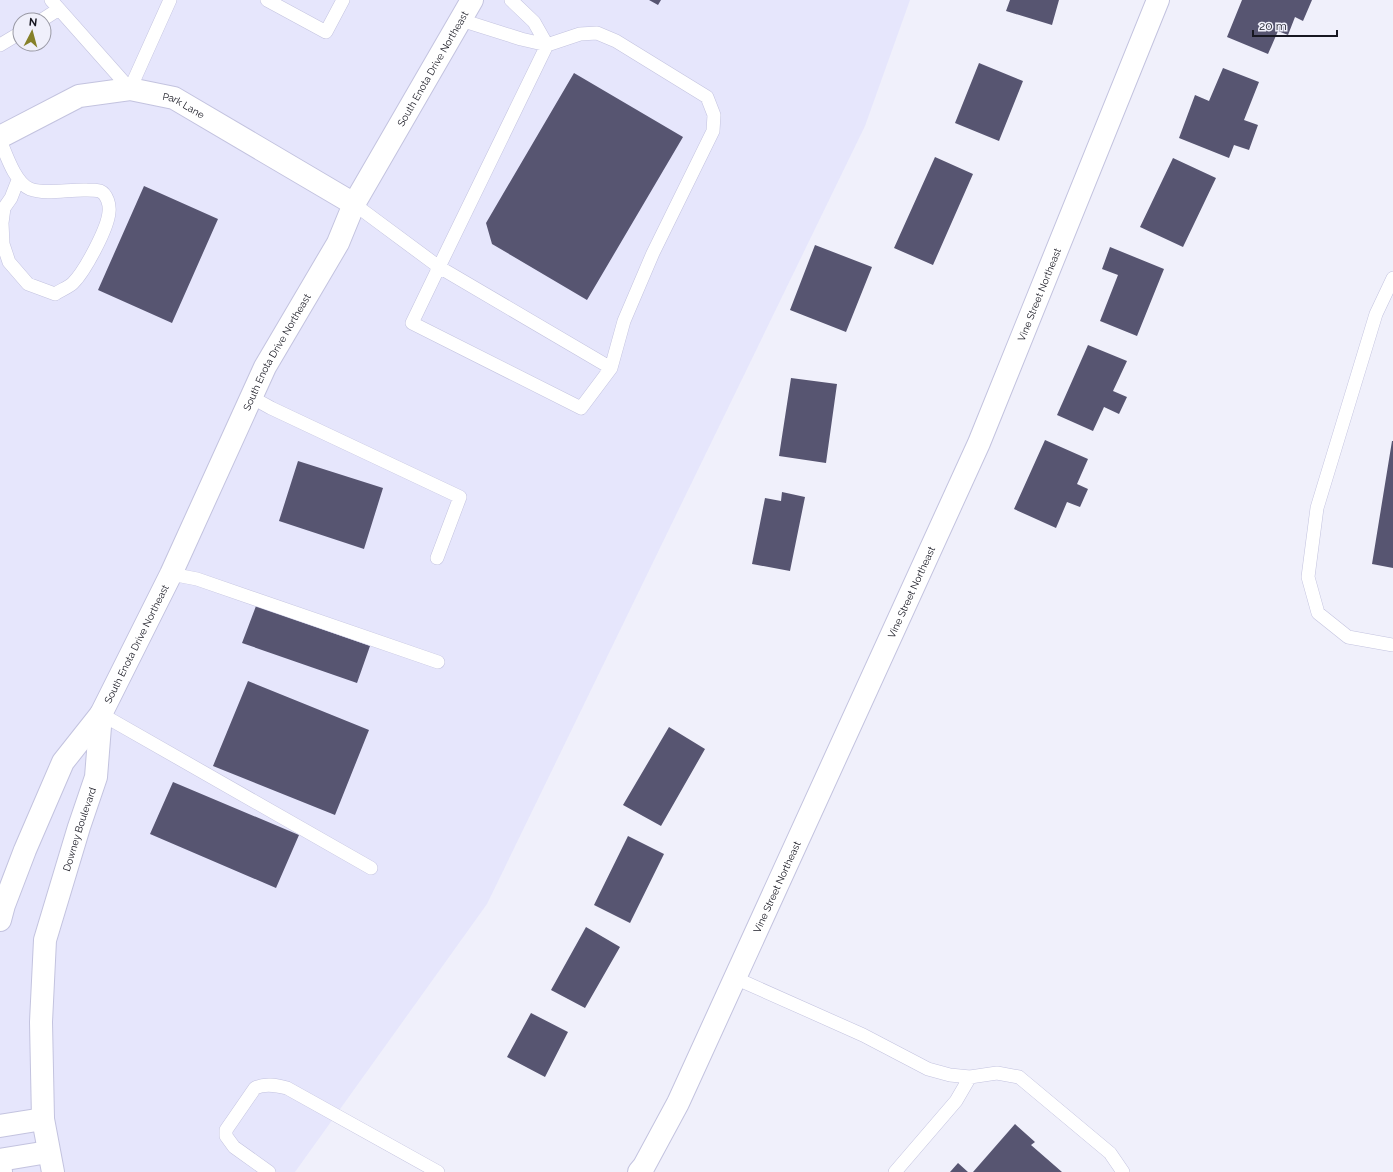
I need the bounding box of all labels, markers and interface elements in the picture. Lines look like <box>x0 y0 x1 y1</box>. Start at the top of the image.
street label: South Enota Drive Northeast <box>395 9 471 128</box>
north arrow <box>12 12 52 52</box>
scale bar <box>1253 12 1337 38</box>
text: N <box>28 16 38 29</box>
text: 20 m <box>1259 19 1287 33</box>
street label: Park Lane <box>162 91 206 121</box>
street label: Vine Street Northeast <box>1016 246 1063 343</box>
street label: South Enota Drive Northeast <box>241 291 313 412</box>
street label: Vine Street Northeast <box>886 544 937 640</box>
street label: South Enota Drive Northeast <box>102 582 171 705</box>
street label: Downey Boulevard <box>61 786 98 873</box>
street label: Vine Street Northeast <box>751 839 803 935</box>

